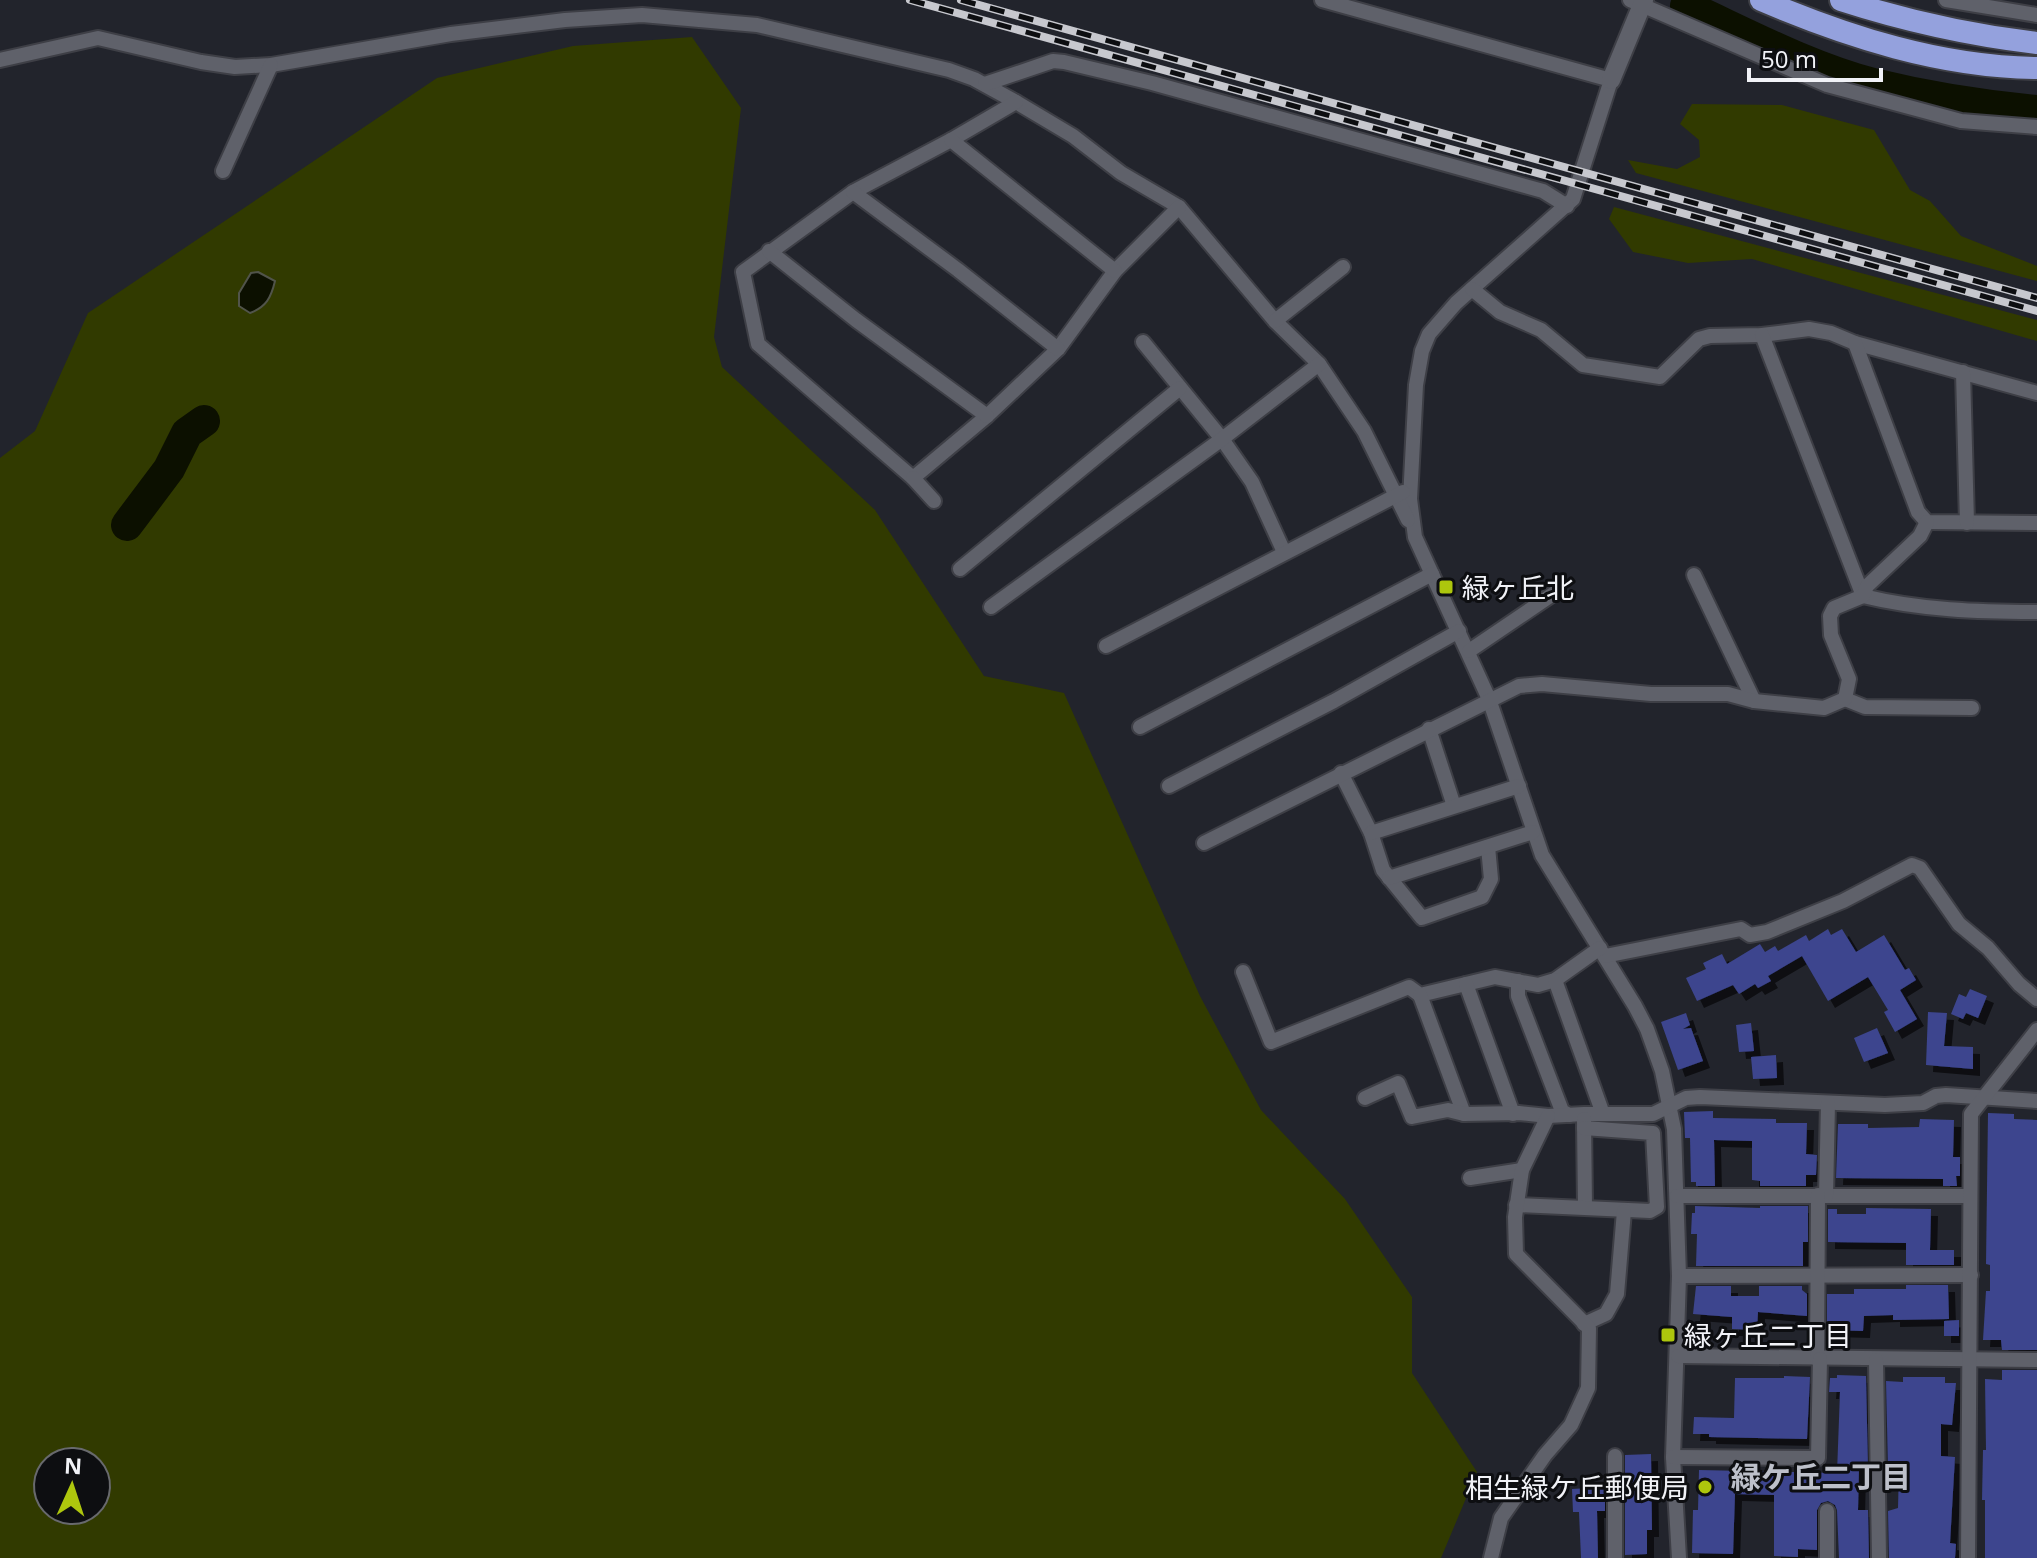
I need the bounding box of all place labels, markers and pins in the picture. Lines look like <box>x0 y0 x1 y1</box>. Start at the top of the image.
place label: 緑ヶ丘北 <box>1462 568 1574 606</box>
marker: 緑ヶ丘北 <box>1437 578 1455 596</box>
place label: 緑ヶ丘二丁目 <box>1684 1316 1852 1354</box>
marker: 緑ヶ丘二丁目 <box>1659 1326 1677 1344</box>
place label: 相生緑ケ丘郵便局 <box>1465 1468 1689 1506</box>
marker: 相生緑ケ丘郵便局 <box>1696 1478 1714 1496</box>

